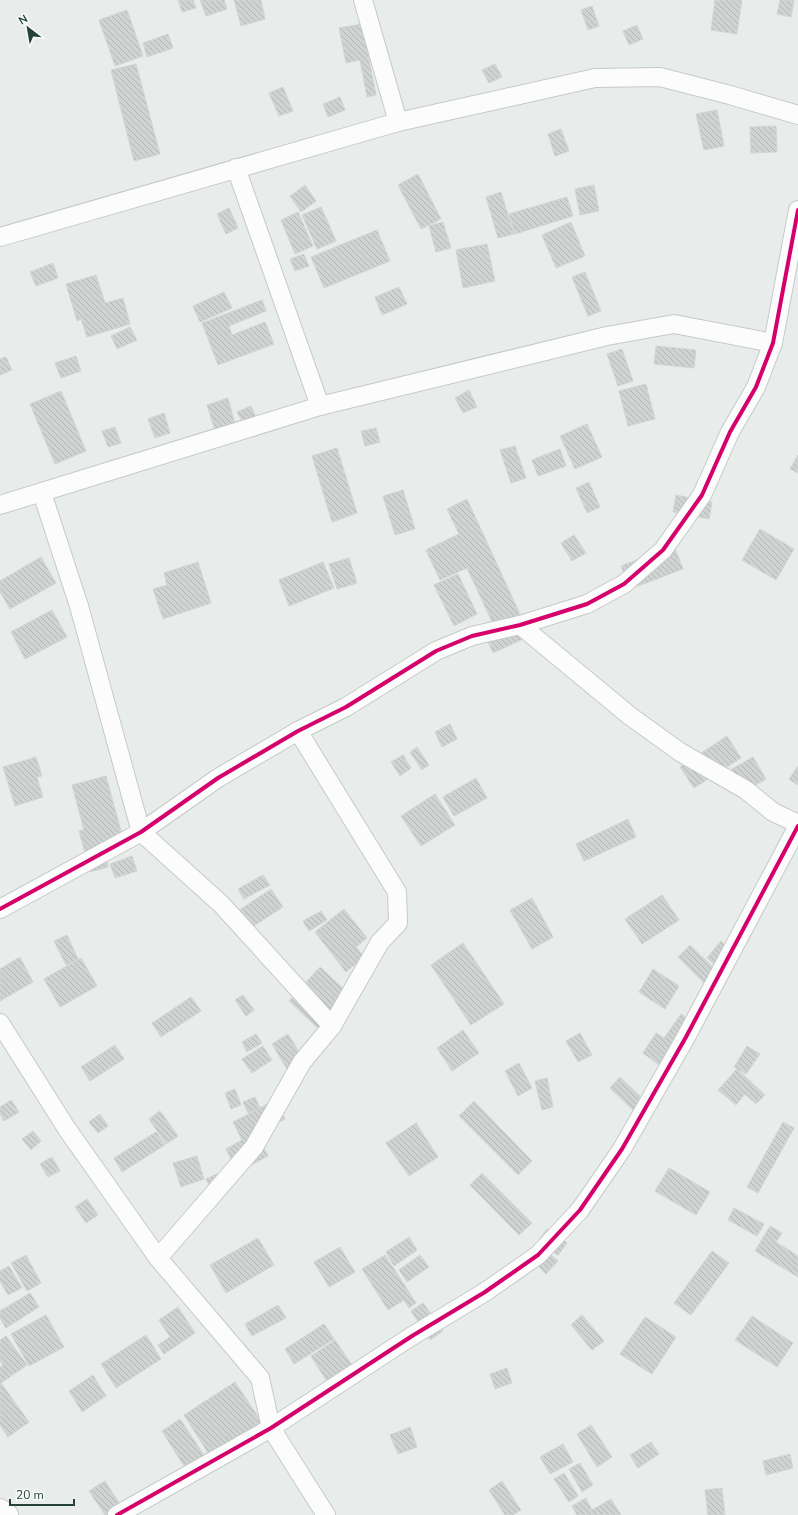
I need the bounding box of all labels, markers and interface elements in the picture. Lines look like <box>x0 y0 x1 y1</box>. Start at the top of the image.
north arrow <box>8 8 48 48</box>
text: N <box>16 11 30 28</box>
scale bar <box>10 1481 74 1507</box>
text: 20 m <box>16 1487 44 1503</box>

